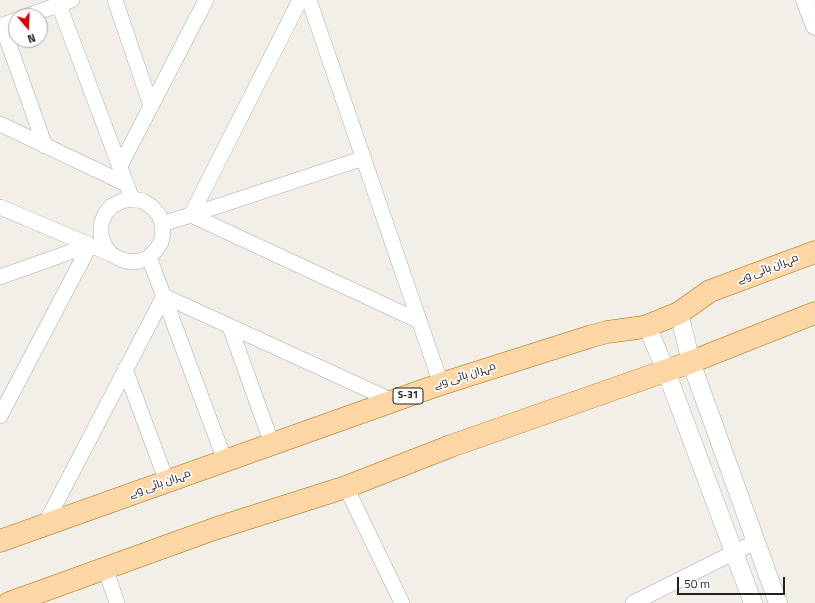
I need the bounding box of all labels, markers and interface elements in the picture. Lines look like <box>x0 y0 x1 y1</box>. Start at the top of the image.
north arrow <box>8 8 48 48</box>
text: N <box>25 30 38 47</box>
street label: مہران ہائی وے <box>735 251 801 287</box>
street label: مہران ہائی وے <box>432 360 498 392</box>
road number: S-31 <box>393 388 423 404</box>
street label: مہران ہائی وے <box>127 467 193 501</box>
scale bar <box>679 569 787 595</box>
text: 50 m <box>684 574 710 593</box>

